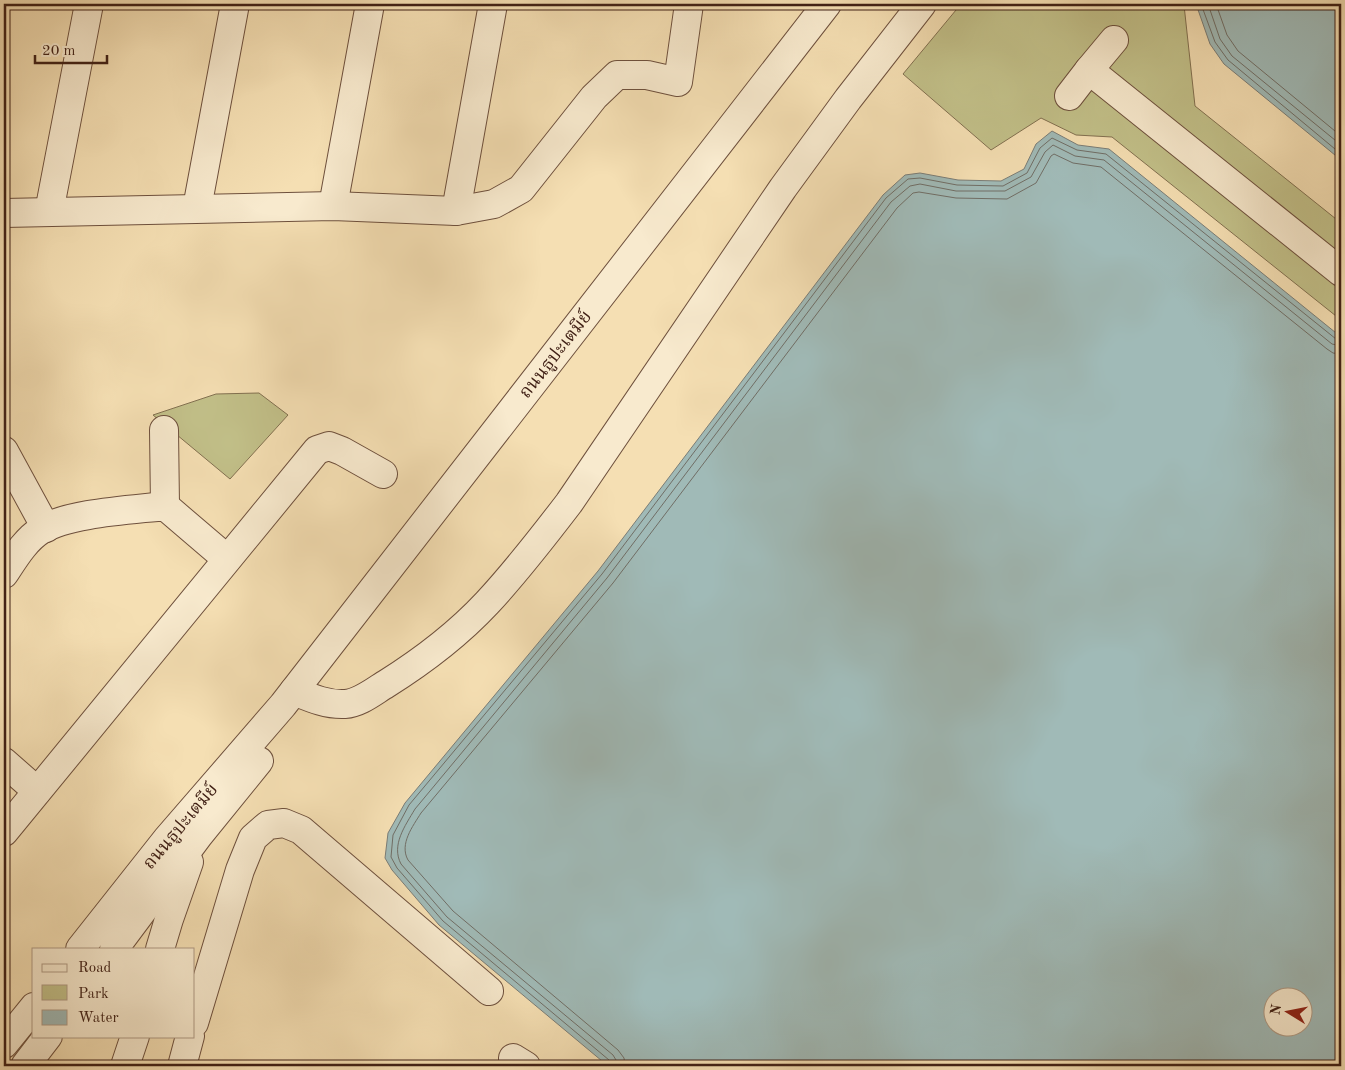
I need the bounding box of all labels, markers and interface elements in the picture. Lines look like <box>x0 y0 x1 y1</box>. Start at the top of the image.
scale bar <box>35 32 108 64</box>
text: 20 m <box>42 44 76 59</box>
street label: ถนนธูปะเตมีย์ <box>514 306 596 402</box>
street label: ถนนธูปะเตมีย์ <box>138 779 222 873</box>
legend <box>32 948 195 1038</box>
text: Road <box>78 961 112 976</box>
text: Park <box>78 987 109 1002</box>
north arrow <box>1262 988 1312 1038</box>
text: N <box>1268 1003 1284 1016</box>
text: Water <box>78 1011 119 1026</box>

